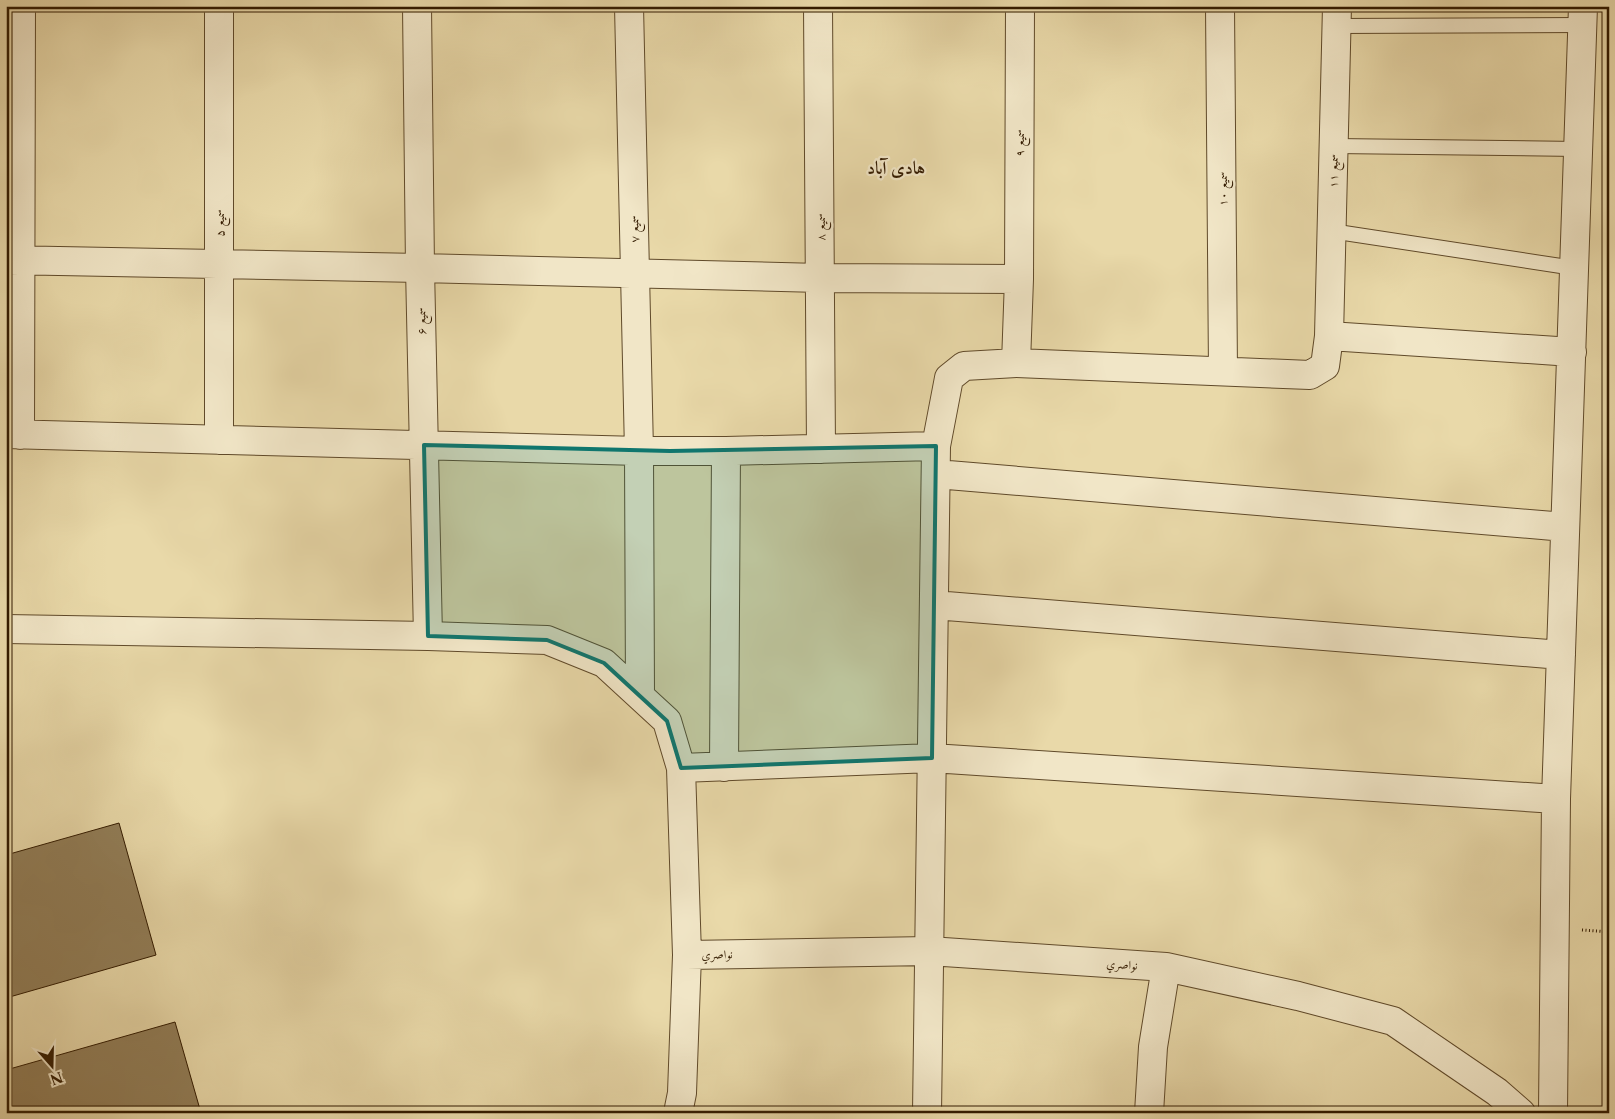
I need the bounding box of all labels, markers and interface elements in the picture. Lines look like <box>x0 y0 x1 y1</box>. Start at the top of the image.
street label: سمیع ۹ <box>1012 129 1031 157</box>
street label: سمیع ۱۱ <box>1325 154 1345 188</box>
district label: هادی آباد <box>867 157 925 179</box>
street label: سمیع ۱۰ <box>1215 172 1234 206</box>
street label: سمیع ۵ <box>212 209 231 237</box>
street label: سمیع ۸ <box>813 213 832 241</box>
street label: سمیع ۷ <box>626 215 646 243</box>
street label: سمیع ۶ <box>413 307 433 335</box>
street label: نواصري <box>701 946 733 965</box>
street label: نواصري <box>1106 955 1138 976</box>
north arrow <box>28 1042 78 1092</box>
text: N <box>48 1068 65 1089</box>

